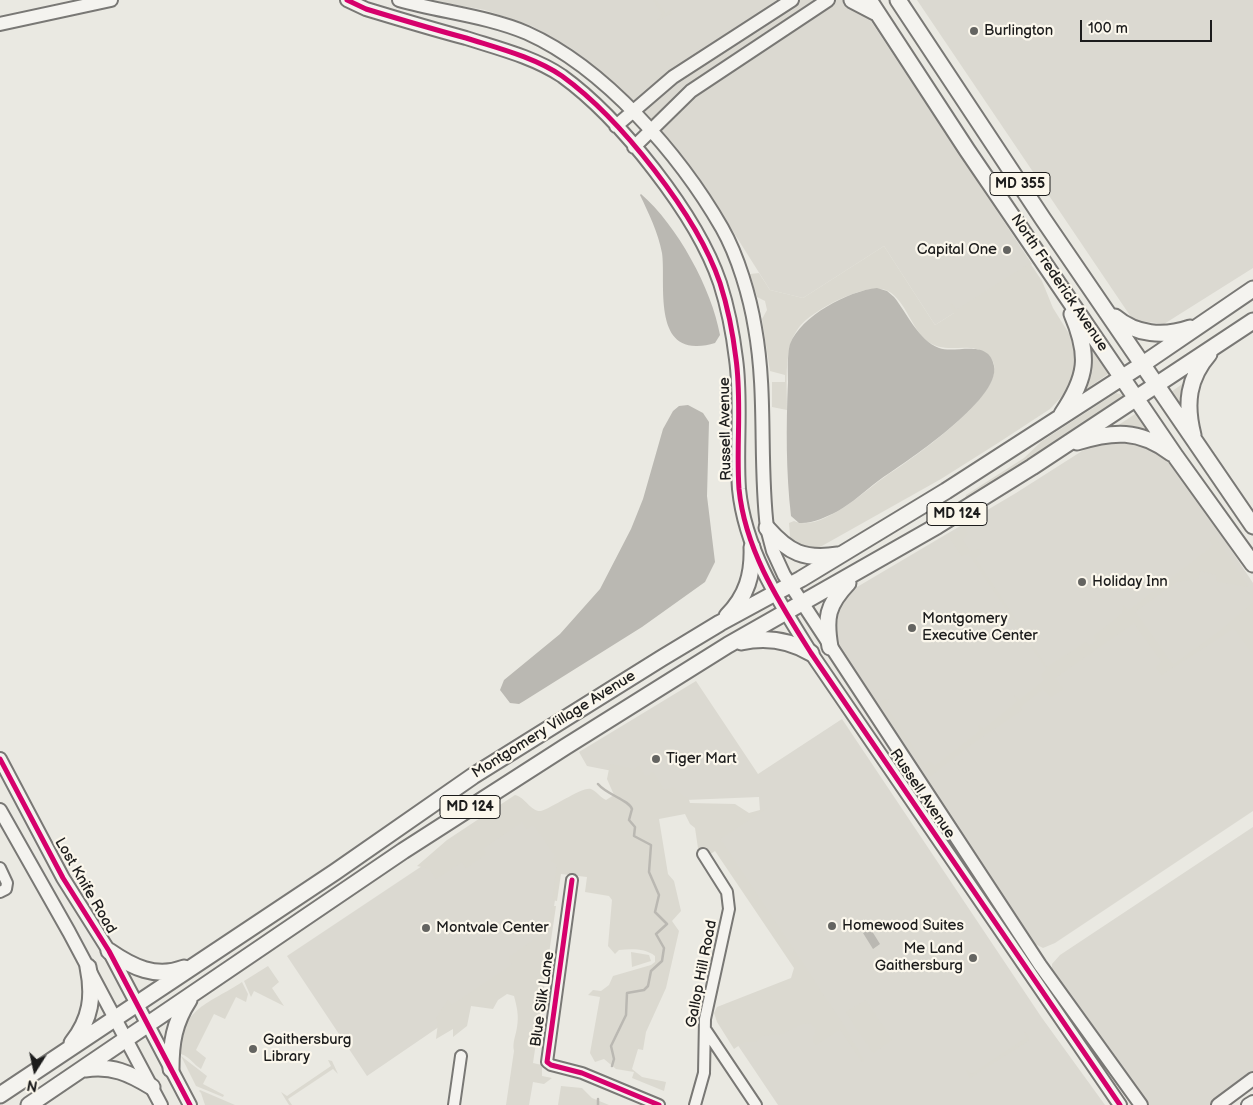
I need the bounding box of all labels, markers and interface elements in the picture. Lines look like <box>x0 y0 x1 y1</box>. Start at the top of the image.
scale bar <box>1083 10 1216 42</box>
text: 100 m <box>1088 19 1128 38</box>
place label: Burlington <box>984 22 1053 40</box>
marker: Burlington <box>968 25 980 37</box>
road number: MD 355 <box>990 172 1050 195</box>
street label: North Frederick Avenue <box>1006 211 1112 355</box>
place label: Capital One <box>917 241 997 259</box>
marker: Capital One <box>1001 244 1013 256</box>
street label: Russell Avenue <box>716 377 736 481</box>
road number: MD 124 <box>927 502 987 526</box>
place label: Holiday Inn <box>1092 573 1168 591</box>
marker: Holiday Inn <box>1076 576 1088 588</box>
place label: Montgomery Executive Center <box>922 610 1038 645</box>
marker: Montgomery Executive Center <box>906 622 918 634</box>
street label: Montgomery Village Avenue <box>469 667 639 783</box>
street label: Russell Avenue <box>886 746 958 842</box>
place label: Tiger Mart <box>666 750 737 768</box>
marker: Tiger Mart <box>650 753 662 765</box>
road number: MD 124 <box>440 796 500 819</box>
street label: Lost Knife Road <box>50 835 120 937</box>
place label: Homewood Suites <box>842 917 964 935</box>
place label: Montvale Center <box>436 919 549 937</box>
street label: Gallop Hill Road <box>683 919 721 1029</box>
marker: Homewood Suites <box>826 920 838 932</box>
marker: Montvale Center <box>420 922 432 934</box>
place label: Me Land Gaithersburg <box>875 940 963 975</box>
street label: Blue Silk Lane <box>527 950 559 1048</box>
marker: Me Land Gaithersburg <box>967 952 979 964</box>
place label: Gaithersburg Library <box>263 1031 351 1066</box>
marker: Gaithersburg Library <box>247 1043 259 1055</box>
north arrow <box>10 1045 60 1095</box>
text: N <box>26 1076 39 1095</box>

